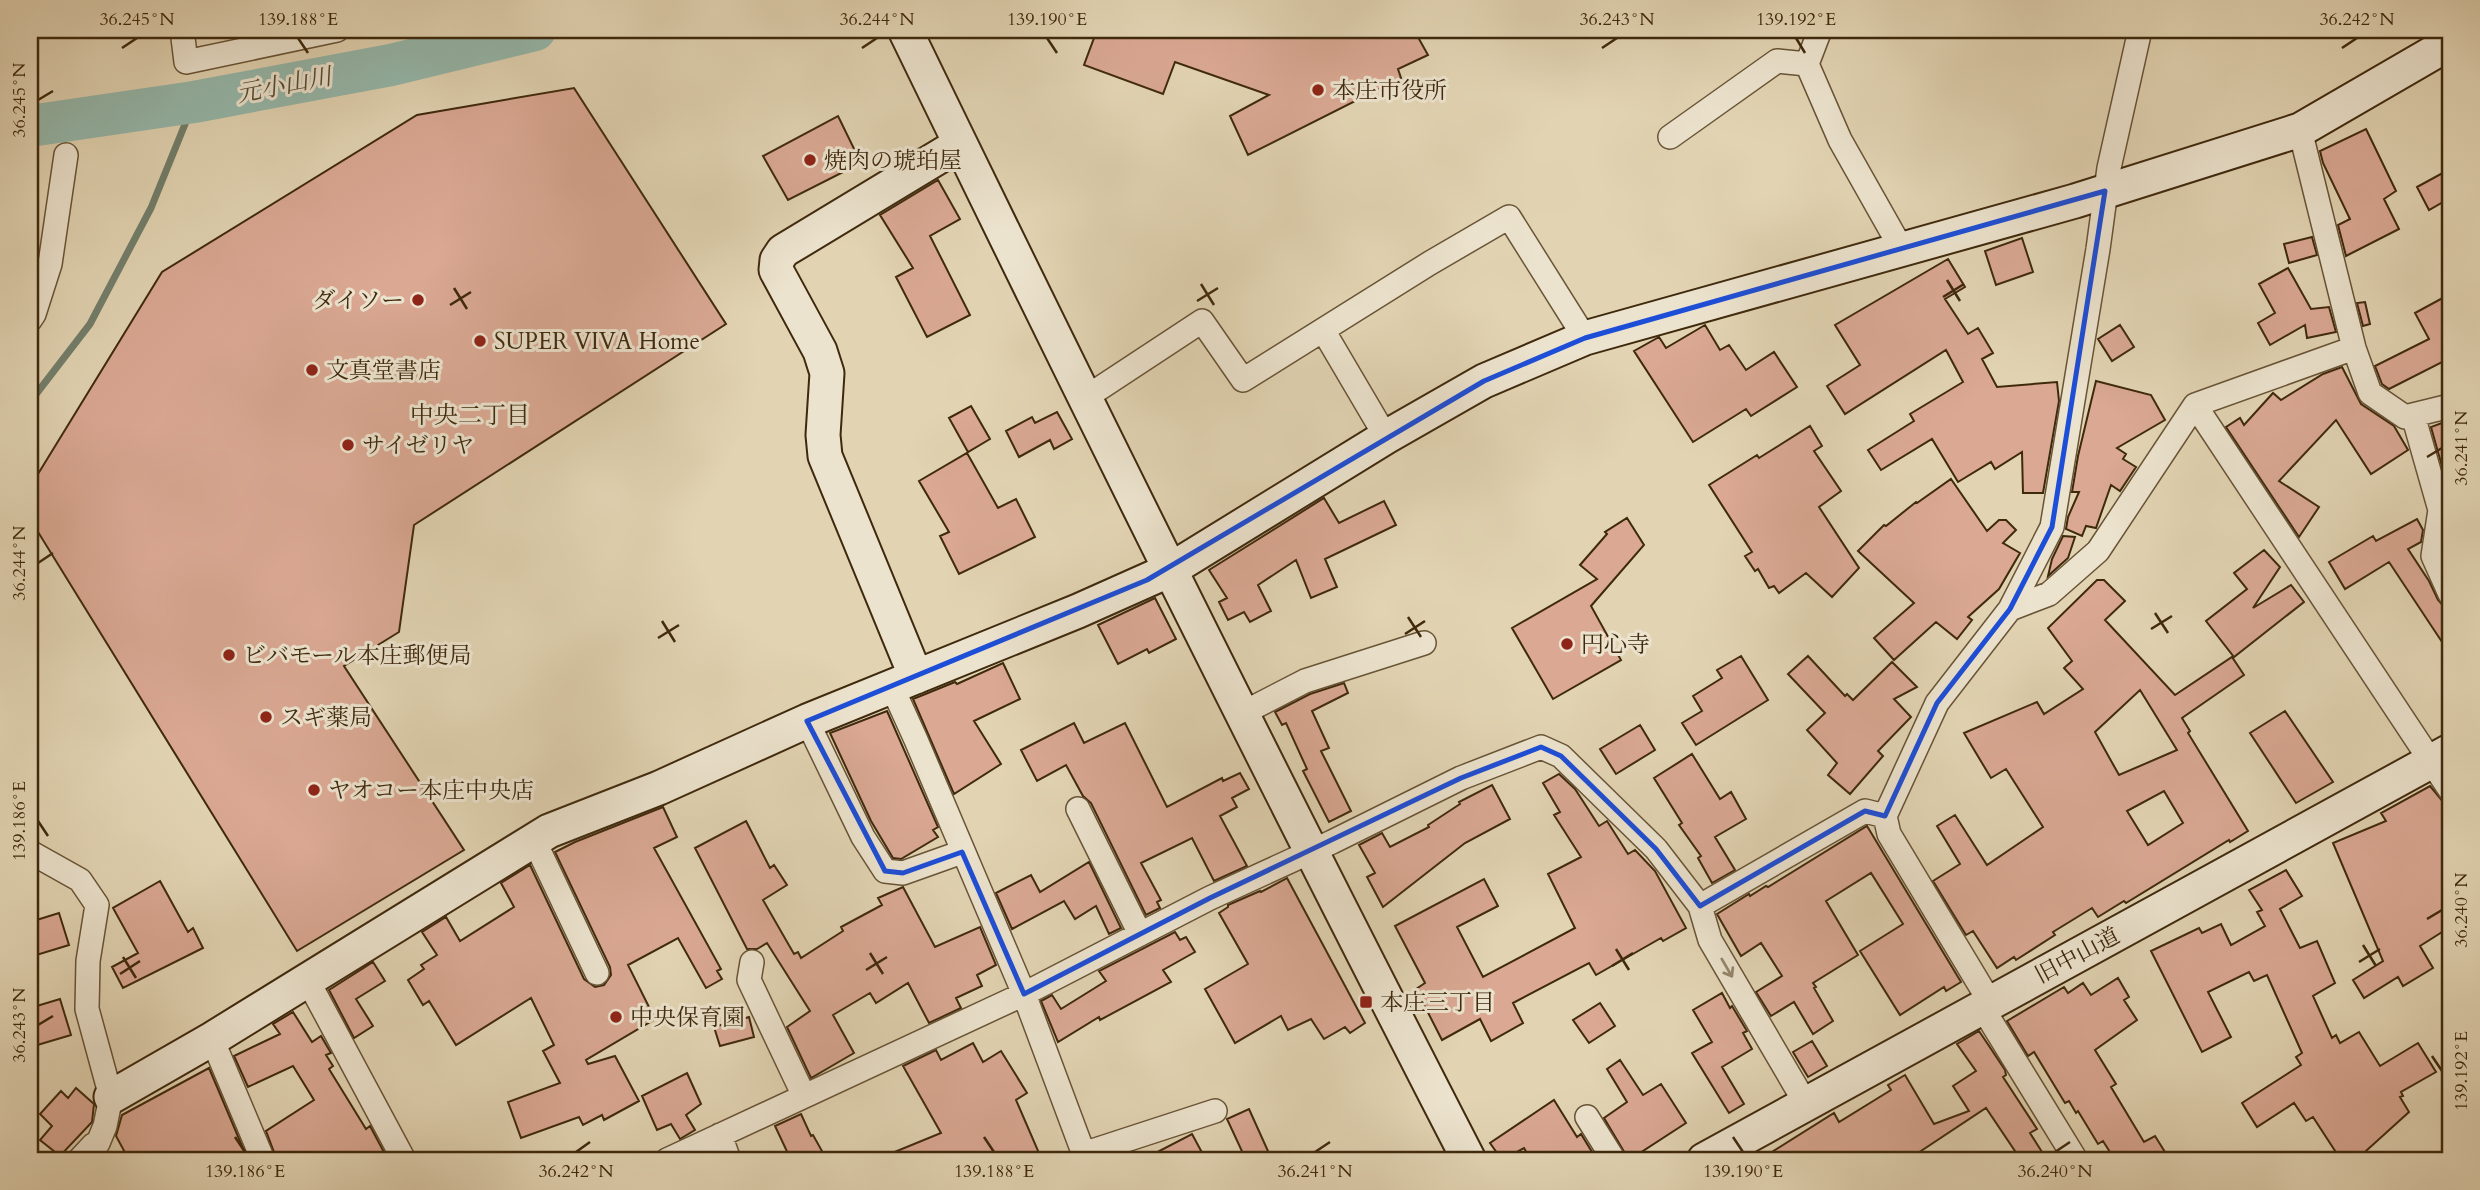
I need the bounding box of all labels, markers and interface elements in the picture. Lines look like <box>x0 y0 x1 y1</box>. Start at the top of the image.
text: 36.245°N <box>99 7 175 32</box>
text: 139.188°E <box>258 7 338 32</box>
text: 36.244°N <box>839 7 915 32</box>
text: 139.190°E <box>1007 7 1087 32</box>
text: 36.243°N <box>1579 7 1655 32</box>
text: 139.192°E <box>1756 7 1836 32</box>
text: 36.242°N <box>2319 7 2395 32</box>
water label: 元小山川 <box>234 60 337 111</box>
text: 36.245°N <box>7 62 32 138</box>
place label: 本庄市役所 <box>1332 75 1447 106</box>
marker: 本庄市役所 <box>1310 82 1326 98</box>
place label: 焼肉の琥珀屋 <box>824 145 962 176</box>
marker: 焼肉の琥珀屋 <box>802 152 818 168</box>
place label: ダイソー <box>312 285 404 316</box>
marker: ダイソー <box>410 292 426 308</box>
place label: SUPER VIVA Home <box>494 326 700 357</box>
marker: SUPER VIVA Home <box>472 333 488 349</box>
place label: 文真堂書店 <box>326 355 441 386</box>
marker: 文真堂書店 <box>304 362 320 378</box>
district label: 中央二丁目 <box>410 399 530 432</box>
text: 36.241°N <box>2449 410 2474 486</box>
place label: サイゼリヤ <box>362 430 474 461</box>
marker: サイゼリヤ <box>340 437 356 453</box>
text: 36.244°N <box>7 525 32 601</box>
place label: 円心寺 <box>1581 629 1650 660</box>
marker: 円心寺 <box>1559 636 1575 652</box>
place label: ビバモール本庄郵便局 <box>243 640 472 671</box>
marker: ビバモール本庄郵便局 <box>221 647 237 663</box>
place label: スギ薬局 <box>280 702 372 733</box>
marker: スギ薬局 <box>258 709 274 725</box>
place label: ヤオコー本庄中央店 <box>328 775 534 806</box>
text: 139.186°E <box>7 781 32 861</box>
marker: ヤオコー本庄中央店 <box>306 782 322 798</box>
text: 36.240°N <box>2449 872 2474 948</box>
street label: 旧中山道 <box>2029 920 2125 991</box>
one-way arrow <box>1720 958 1734 978</box>
text: 36.243°N <box>7 987 32 1063</box>
place label: 本庄三丁目 <box>1380 987 1495 1018</box>
marker: 本庄三丁目 <box>1358 994 1374 1010</box>
place label: 中央保育園 <box>630 1002 745 1033</box>
marker: 中央保育園 <box>608 1009 624 1025</box>
text: 139.192°E <box>2449 1031 2474 1111</box>
text: 139.186°E <box>205 1159 285 1184</box>
text: 36.242°N <box>538 1159 614 1184</box>
text: 139.188°E <box>954 1159 1034 1184</box>
text: 36.241°N <box>1277 1159 1353 1184</box>
text: 139.190°E <box>1703 1159 1783 1184</box>
text: 36.240°N <box>2017 1159 2093 1184</box>

